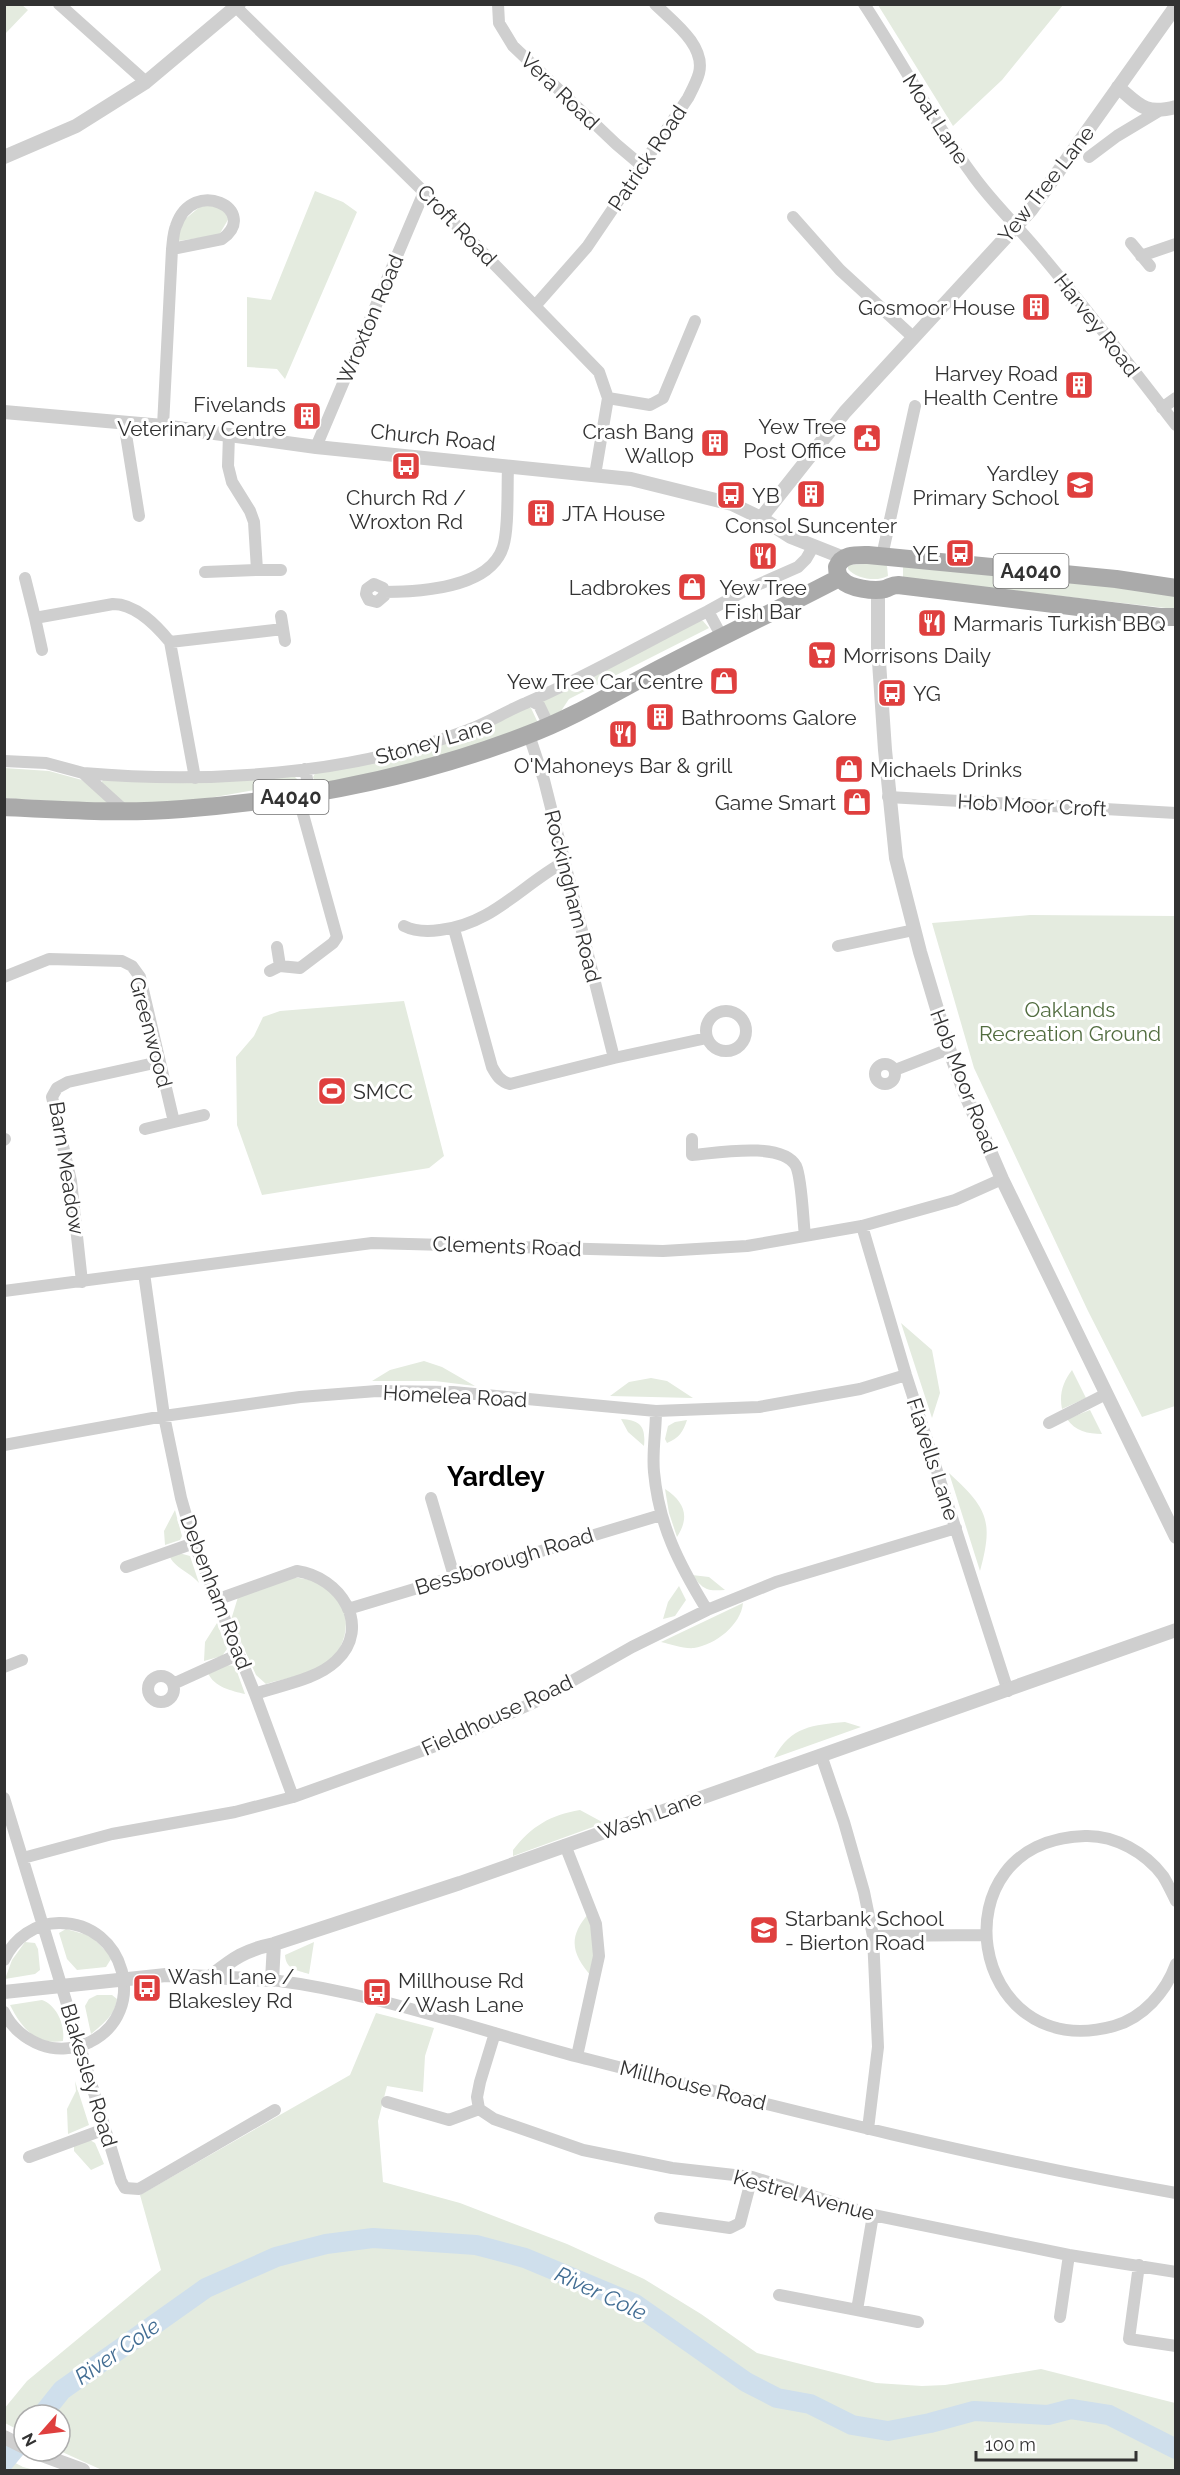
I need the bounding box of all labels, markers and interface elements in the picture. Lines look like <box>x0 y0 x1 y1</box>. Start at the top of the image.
street label: Vera Road <box>515 47 605 135</box>
street label: Moat Lane <box>898 69 974 169</box>
street label: Patrick Road <box>603 101 691 215</box>
street label: Yew Tree Lane <box>993 121 1099 247</box>
street label: Croft Road <box>412 179 502 271</box>
street label: Wroxton Road <box>332 251 408 387</box>
street label: Harvey Road <box>1049 269 1145 381</box>
building icon: Gosmoor House <box>1020 291 1052 323</box>
place label: Gosmoor House <box>858 295 1015 320</box>
place label: Harvey Road Health Centre <box>923 361 1058 410</box>
building icon: Harvey Road Health Centre <box>1063 369 1095 401</box>
place label: Fivelands Veterinary Centre <box>117 392 286 441</box>
building icon: Fivelands Veterinary Centre <box>291 400 323 432</box>
place label: Yew Tree Post Office <box>743 414 846 463</box>
street label: Church Road <box>369 418 497 456</box>
place label: Crash Bang Wallop <box>582 419 694 468</box>
public building icon: Yew Tree Post Office <box>851 422 883 454</box>
building icon: Crash Bang Wallop <box>699 427 731 459</box>
bus stop icon: Church Rd / Wroxton Rd <box>390 450 422 482</box>
place label: Yardley Primary School <box>912 461 1059 510</box>
school or university icon: Yardley Primary School <box>1064 469 1096 501</box>
building icon: Consol Suncenter <box>795 478 827 510</box>
bus stop icon: YB <box>715 479 747 511</box>
place label: YB <box>752 483 780 508</box>
place label: Church Rd / Wroxton Rd <box>346 485 466 534</box>
building icon: JTA House <box>525 497 557 529</box>
place label: JTA House <box>562 501 665 526</box>
place label: Consol Suncenter <box>725 513 898 538</box>
bus stop icon: YE <box>944 537 976 569</box>
restaurant icon: Yew Tree Fish Bar <box>747 540 779 572</box>
place label: YE <box>913 541 939 566</box>
road number: A4040 <box>994 554 1068 588</box>
shop icon: Ladbrokes <box>676 571 708 603</box>
place label: Ladbrokes <box>569 575 671 600</box>
place label: Yew Tree Fish Bar <box>719 575 807 624</box>
restaurant icon: Marmaris Turkish BBQ <box>916 607 948 639</box>
place label: Marmaris Turkish BBQ <box>953 611 1166 636</box>
supermarket icon: Morrisons Daily <box>806 639 838 671</box>
place label: Morrisons Daily <box>843 643 991 668</box>
shop icon: Yew Tree Car Centre <box>708 665 740 697</box>
place label: Yew Tree Car Centre <box>507 669 703 694</box>
bus stop icon: YG <box>876 677 908 709</box>
place label: YG <box>913 681 941 706</box>
building icon: Bathrooms Galore <box>644 701 676 733</box>
place label: Bathrooms Galore <box>681 705 857 730</box>
street label: Stoney Lane <box>373 712 495 770</box>
restaurant icon: O'Mahoneys Bar & grill <box>607 718 639 750</box>
place label: O'Mahoneys Bar & grill <box>514 753 733 778</box>
shop icon: Michaels Drinks <box>833 753 865 785</box>
place label: Michaels Drinks <box>870 757 1022 782</box>
road number: A4040 <box>254 780 328 814</box>
shop icon: Game Smart <box>841 786 873 818</box>
street label: Hob Moor Croft <box>957 789 1107 821</box>
place label: Game Smart <box>715 790 836 815</box>
street label: Rockingham Road <box>539 807 607 985</box>
street label: Greenwood <box>124 974 178 1090</box>
park label: Oaklands Recreation Ground <box>979 997 1161 1046</box>
street label: Hob Moor Road <box>925 1006 1003 1156</box>
sports icon: SMCC <box>316 1075 348 1107</box>
place label: SMCC <box>353 1079 413 1104</box>
street label: Barn Meadow <box>44 1100 90 1236</box>
street label: Clements Road <box>432 1231 582 1261</box>
street label: Homelea Road <box>382 1380 528 1412</box>
street label: Flavells Lane <box>901 1395 965 1523</box>
district label: Yardley <box>447 1461 545 1492</box>
street label: Debenham Road <box>175 1511 257 1673</box>
street label: Bessborough Road <box>412 1522 596 1600</box>
street label: Fieldhouse Road <box>418 1669 576 1761</box>
street label: Wash Lane <box>595 1785 705 1845</box>
place label: Starbank School - Bierton Road <box>785 1906 944 1955</box>
school or university icon: Starbank School - Bierton Road <box>748 1914 780 1946</box>
place label: Wash Lane / Blakesley Rd <box>168 1964 295 2013</box>
place label: Millhouse Rd / Wash Lane <box>398 1968 524 2017</box>
bus stop icon: Wash Lane / Blakesley Rd <box>131 1972 163 2004</box>
bus stop icon: Millhouse Rd / Wash Lane <box>361 1976 393 2008</box>
street label: Blakesley Road <box>55 2000 123 2150</box>
street label: Millhouse Road <box>617 2055 769 2115</box>
street label: Kestrel Avenue <box>731 2164 877 2226</box>
water label: River Cole <box>551 2261 651 2326</box>
water label: River Cole <box>69 2312 165 2390</box>
north arrow <box>12 2403 72 2463</box>
scale bar <box>976 2424 1136 2462</box>
text: N <box>18 2430 40 2450</box>
text: 100 m <box>985 2434 1036 2455</box>

